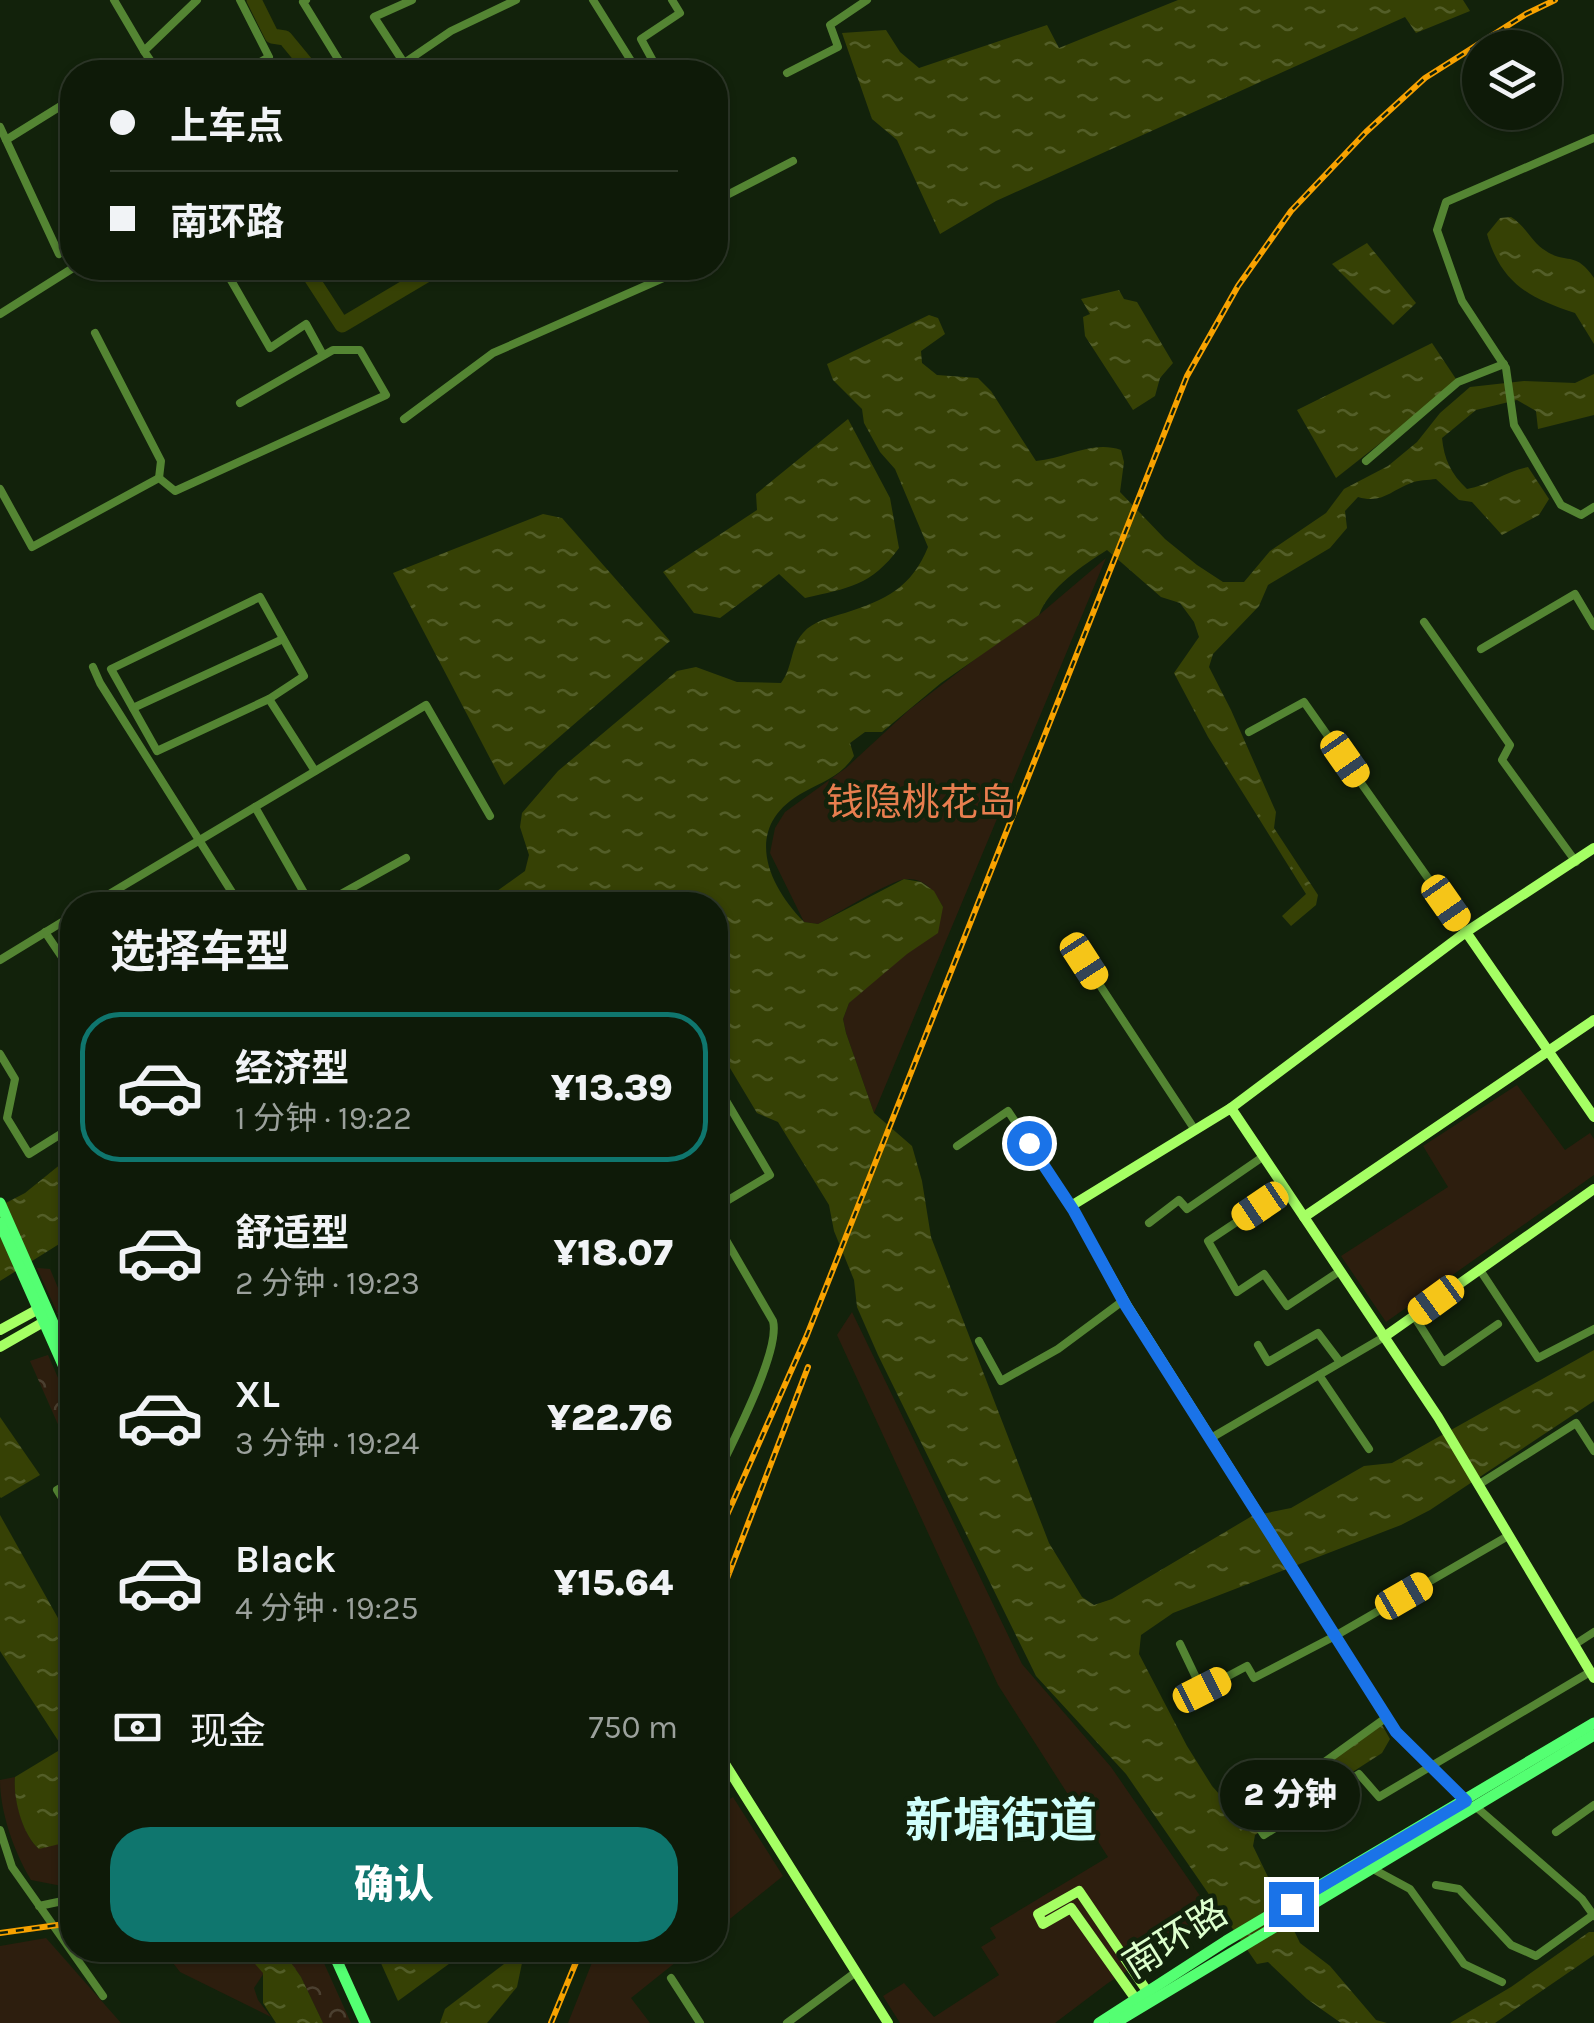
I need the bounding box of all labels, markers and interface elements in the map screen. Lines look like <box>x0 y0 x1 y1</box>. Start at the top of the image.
map controls <box>1462 30 1562 130</box>
button: layers <box>1462 30 1562 130</box>
text: 上车点 <box>170 104 284 149</box>
text: 南环路 <box>170 200 284 245</box>
car <box>1316 726 1374 792</box>
park label: 钱隐桃花岛 <box>826 780 1016 825</box>
car <box>1417 870 1475 936</box>
text: 选择车型 <box>110 926 290 978</box>
car <box>1055 928 1113 994</box>
icon: car <box>115 1042 205 1132</box>
text: 经济型 <box>235 1046 349 1091</box>
text: ¥13.39 <box>551 1065 673 1110</box>
text: 1 分钟 · 19:22 <box>235 1100 412 1137</box>
route start <box>1007 1121 1052 1166</box>
car <box>1227 1177 1293 1235</box>
icon: car <box>115 1207 205 1297</box>
text: 舒适型 <box>235 1211 349 1256</box>
text: ¥18.07 <box>554 1230 673 1275</box>
text: 2 分钟 · 19:23 <box>235 1265 420 1302</box>
car <box>1403 1270 1469 1330</box>
icon: car <box>115 1372 205 1462</box>
text: XL <box>235 1372 280 1417</box>
text: ¥22.76 <box>547 1395 673 1440</box>
text: 3 分钟 · 19:24 <box>235 1425 419 1462</box>
icon: car <box>115 1537 205 1627</box>
text: Black <box>235 1537 336 1582</box>
text: ¥15.64 <box>554 1560 673 1605</box>
car <box>1371 1568 1437 1624</box>
text: 4 分钟 · 19:25 <box>235 1590 419 1627</box>
car <box>1168 1663 1236 1717</box>
icon: cash <box>110 1700 165 1755</box>
text: 现金 <box>190 1709 266 1754</box>
text: 750 m <box>588 1709 678 1746</box>
callout: 2 分钟 <box>1221 1759 1361 1829</box>
text: 2 分钟 <box>1244 1776 1336 1813</box>
district label: 新塘街道 <box>905 1793 1097 1849</box>
button: 确认 <box>110 1827 678 1942</box>
route end <box>1269 1882 1314 1927</box>
street label: 南环路 <box>1115 1889 1236 1988</box>

